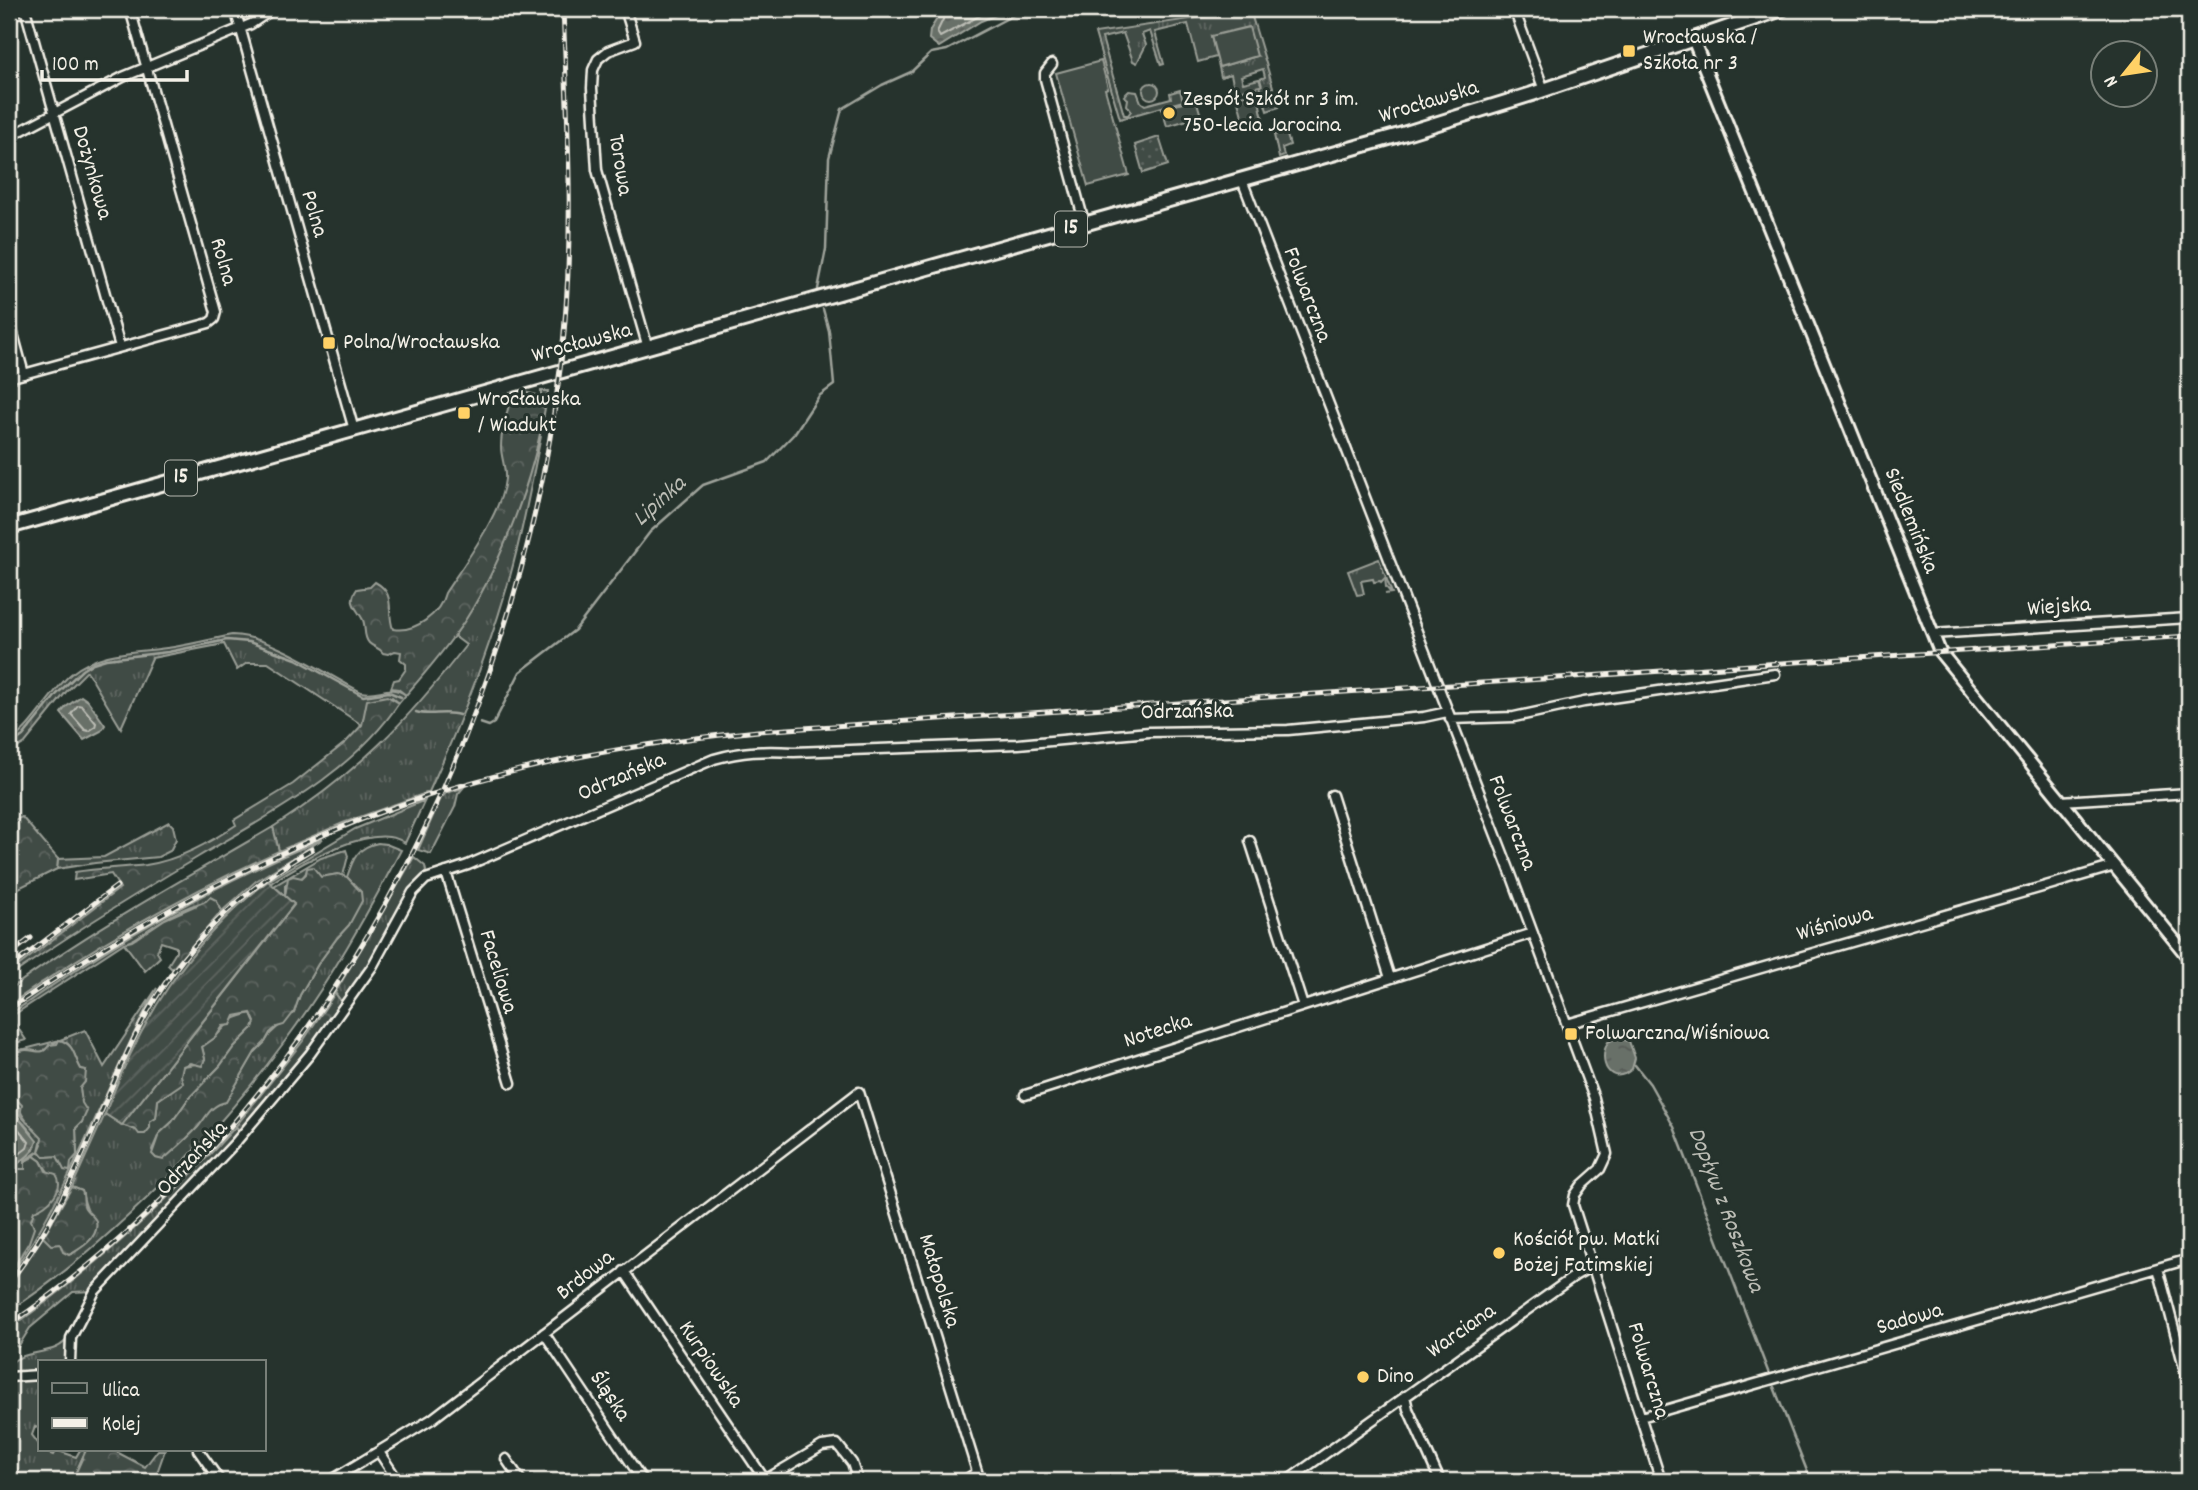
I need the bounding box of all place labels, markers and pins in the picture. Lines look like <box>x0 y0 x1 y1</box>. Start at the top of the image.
place label: Wrocławska / Szkoła nr 3 <box>1643 22 1758 81</box>
marker: Wrocławska / Szkoła nr 3 <box>1621 43 1637 59</box>
place label: Zespół Szkół nr 3 im. 750-lecia Jarocina <box>1183 84 1358 143</box>
marker: Zespół Szkół nr 3 im. 750-lecia Jarocina <box>1161 105 1177 121</box>
place label: Polna/Wrocławska <box>343 327 501 360</box>
marker: Polna/Wrocławska <box>321 335 337 351</box>
place label: Wrocławska / Wiadukt <box>478 384 582 443</box>
marker: Wrocławska / Wiadukt <box>456 405 472 421</box>
place label: Folwarczna/Wiśniowa <box>1585 1018 1770 1051</box>
marker: Folwarczna/Wiśniowa <box>1563 1026 1579 1042</box>
place label: Kościół pw. Matki Bożej Fatimskiej <box>1513 1224 1659 1283</box>
marker: Kościół pw. Matki Bożej Fatimskiej <box>1491 1245 1507 1261</box>
place label: Dino <box>1377 1361 1414 1394</box>
marker: Dino <box>1355 1369 1371 1385</box>

